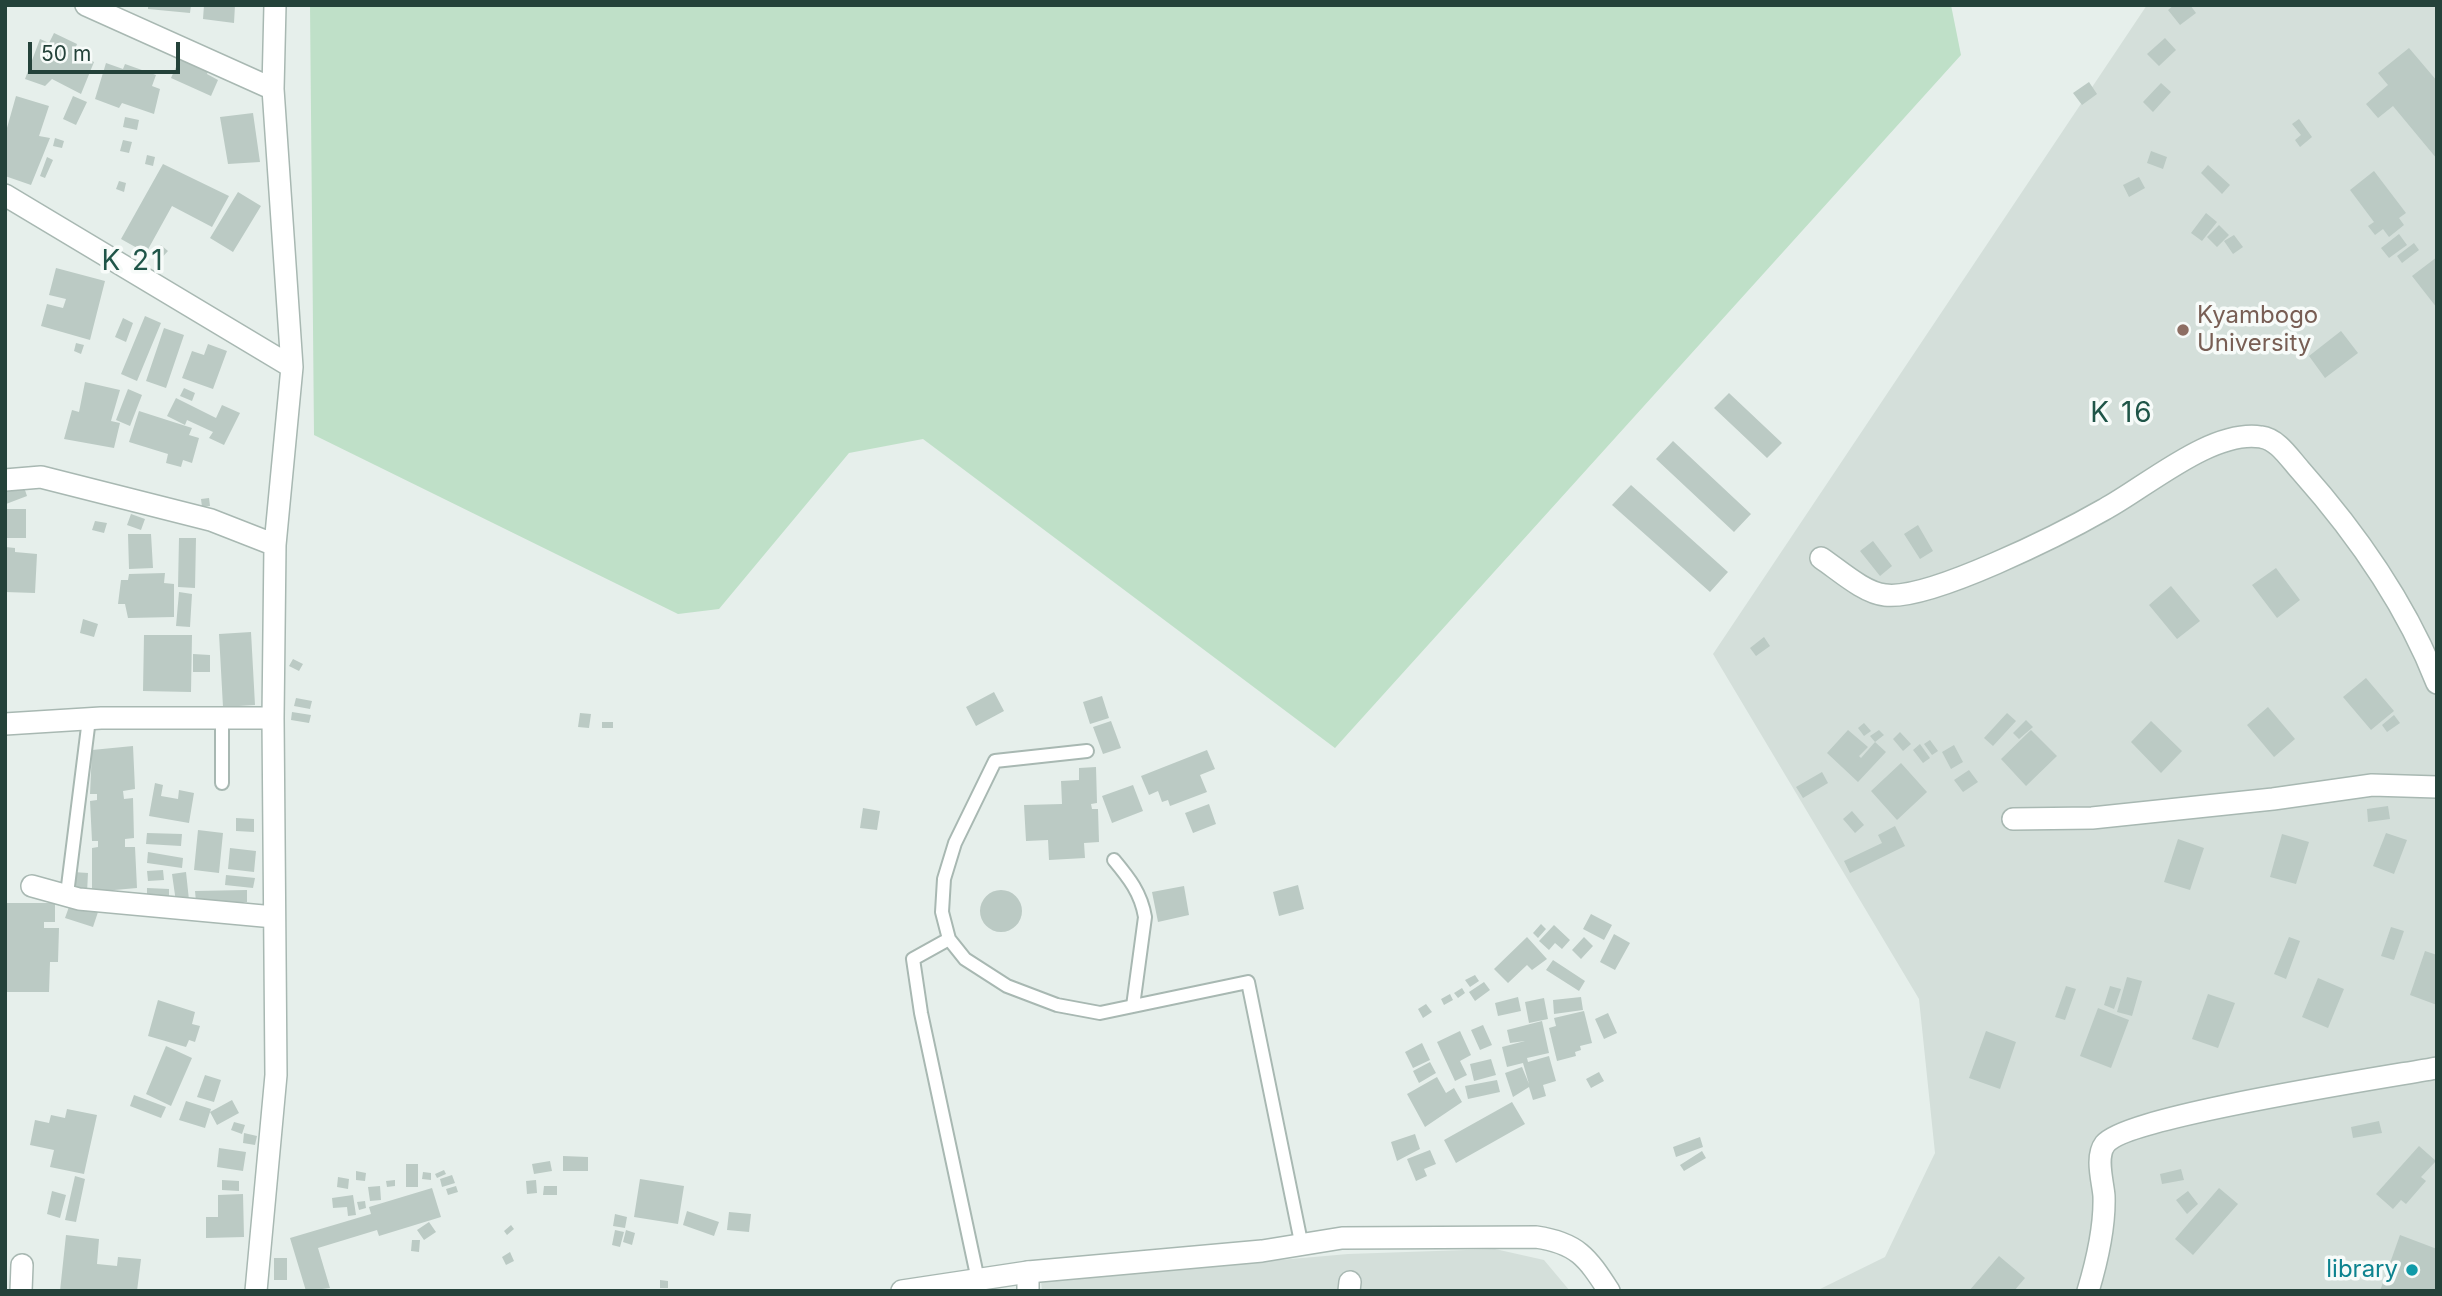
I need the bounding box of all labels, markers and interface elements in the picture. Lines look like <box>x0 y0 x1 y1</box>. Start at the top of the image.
scale bar <box>32 28 184 72</box>
text: 50 m <box>41 41 91 66</box>
district label: K 21 <box>102 245 164 279</box>
place label: Kyambogo University <box>2197 302 2318 358</box>
marker: Kyambogo University <box>2175 322 2191 338</box>
district label: K 16 <box>2091 397 2153 431</box>
place label: library <box>2326 1256 2398 1284</box>
marker: library <box>2404 1262 2420 1278</box>

